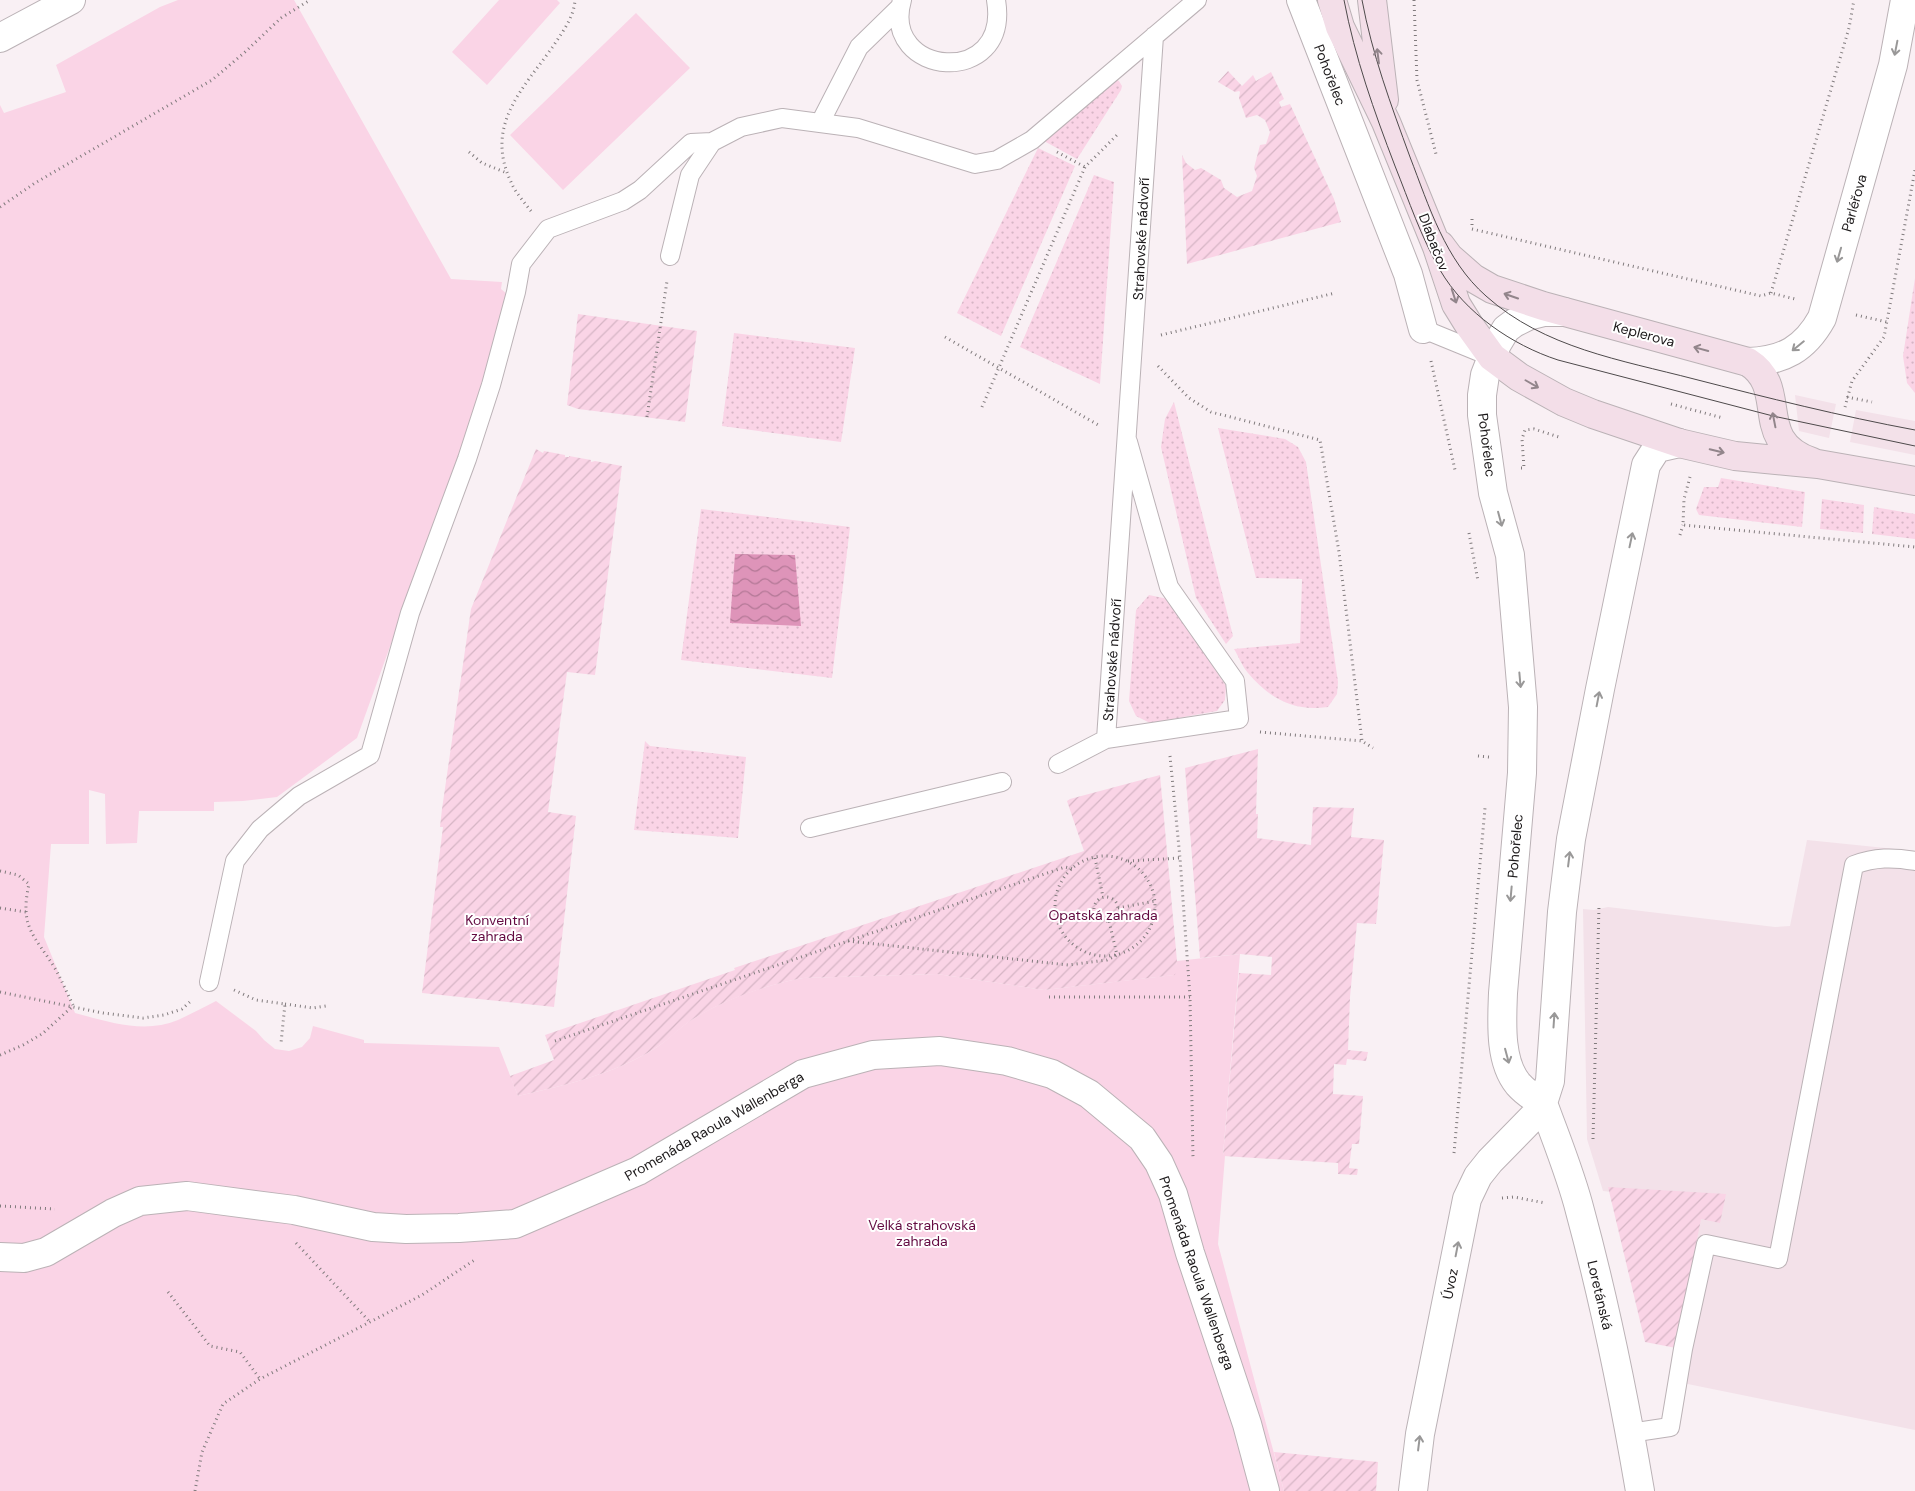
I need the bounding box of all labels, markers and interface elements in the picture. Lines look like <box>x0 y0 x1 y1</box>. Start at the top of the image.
one-way arrow <box>1891 39 1901 55</box>
street label: Pohořelec <box>1310 42 1350 108</box>
one-way arrow <box>1373 48 1383 64</box>
street label: Parléřova <box>1837 172 1871 234</box>
street label: Strahovské nádvoří <box>1129 176 1153 301</box>
street label: Dlabačov <box>1415 211 1453 274</box>
one-way arrow <box>1834 247 1844 263</box>
one-way arrow <box>1450 288 1459 303</box>
one-way arrow <box>1504 290 1520 300</box>
street label: Keplerova <box>1611 317 1677 351</box>
one-way arrow <box>1792 341 1805 352</box>
one-way arrow <box>1694 344 1710 354</box>
one-way arrow <box>1525 380 1539 390</box>
street label: Pohořelec <box>1474 412 1500 478</box>
one-way arrow <box>1769 412 1779 428</box>
one-way arrow <box>1709 447 1725 457</box>
one-way arrow <box>1496 510 1506 526</box>
one-way arrow <box>1626 532 1636 548</box>
street label: Strahovské nádvoří <box>1099 597 1125 722</box>
one-way arrow <box>1516 671 1525 687</box>
one-way arrow <box>1593 691 1603 707</box>
street label: Pohořelec <box>1503 813 1527 879</box>
one-way arrow <box>1564 851 1574 867</box>
one-way arrow <box>1507 886 1516 902</box>
park label: Opatská zahrada <box>1048 906 1158 924</box>
park label: Konventní zahrada <box>465 911 530 945</box>
one-way arrow <box>1549 1013 1559 1029</box>
one-way arrow <box>1502 1047 1512 1063</box>
street label: Promenáda Raoula Wallenberga <box>621 1067 807 1185</box>
street label: Promenáda Raoula Wallenberga <box>1155 1174 1239 1372</box>
park label: Velká strahovská zahrada <box>868 1216 976 1250</box>
one-way arrow <box>1453 1241 1462 1257</box>
street label: Loretánská <box>1583 1258 1617 1332</box>
street label: Úvoz <box>1438 1267 1462 1301</box>
one-way arrow <box>1414 1435 1424 1451</box>

